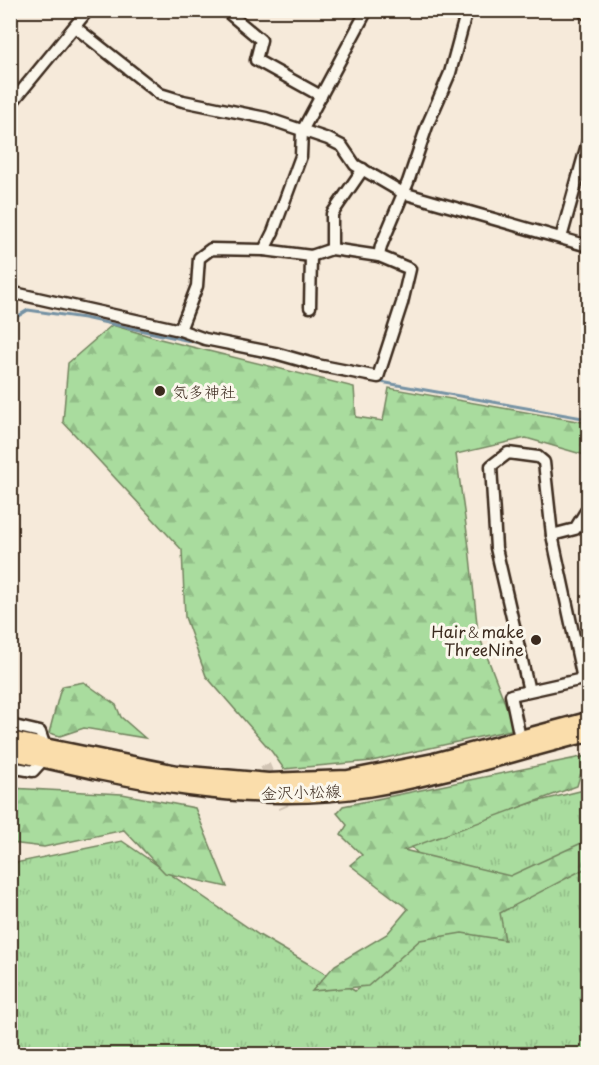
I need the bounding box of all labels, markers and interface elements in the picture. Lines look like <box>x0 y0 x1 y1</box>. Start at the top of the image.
place label: 気多神社 <box>172 379 236 403</box>
marker: 気多神社 <box>153 384 167 398</box>
place label: Hair＆make ThreeNine <box>431 619 524 661</box>
marker: Hair＆make ThreeNine <box>529 633 543 647</box>
street label: 金沢小松線 <box>261 778 341 804</box>

